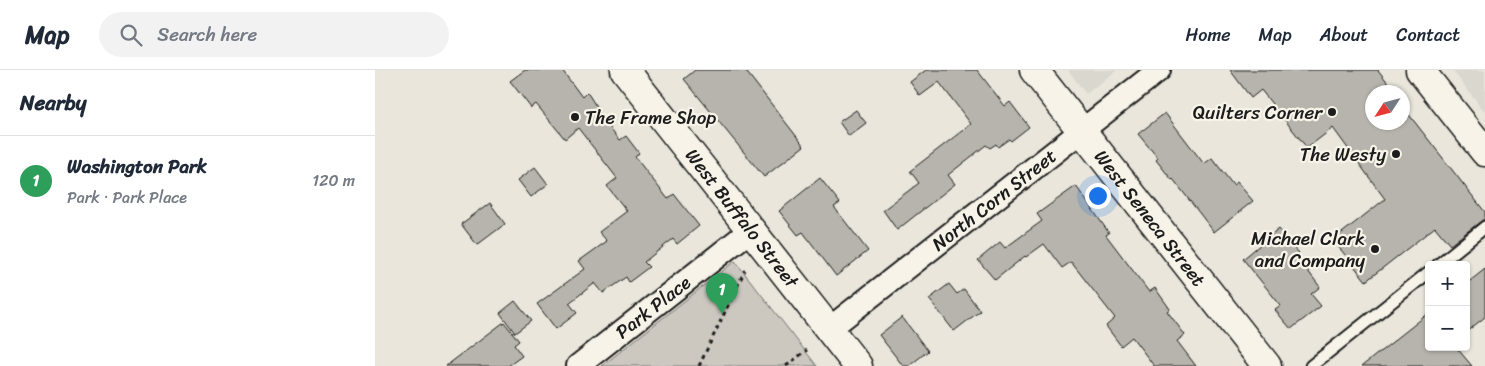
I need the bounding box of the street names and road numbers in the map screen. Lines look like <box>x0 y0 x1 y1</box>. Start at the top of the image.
street label: North Corn Street <box>924 140 1064 260</box>
street label: West Buffalo Street <box>677 141 808 296</box>
street label: West Seneca Street <box>1086 142 1214 294</box>
street label: Park Place <box>608 267 698 347</box>

